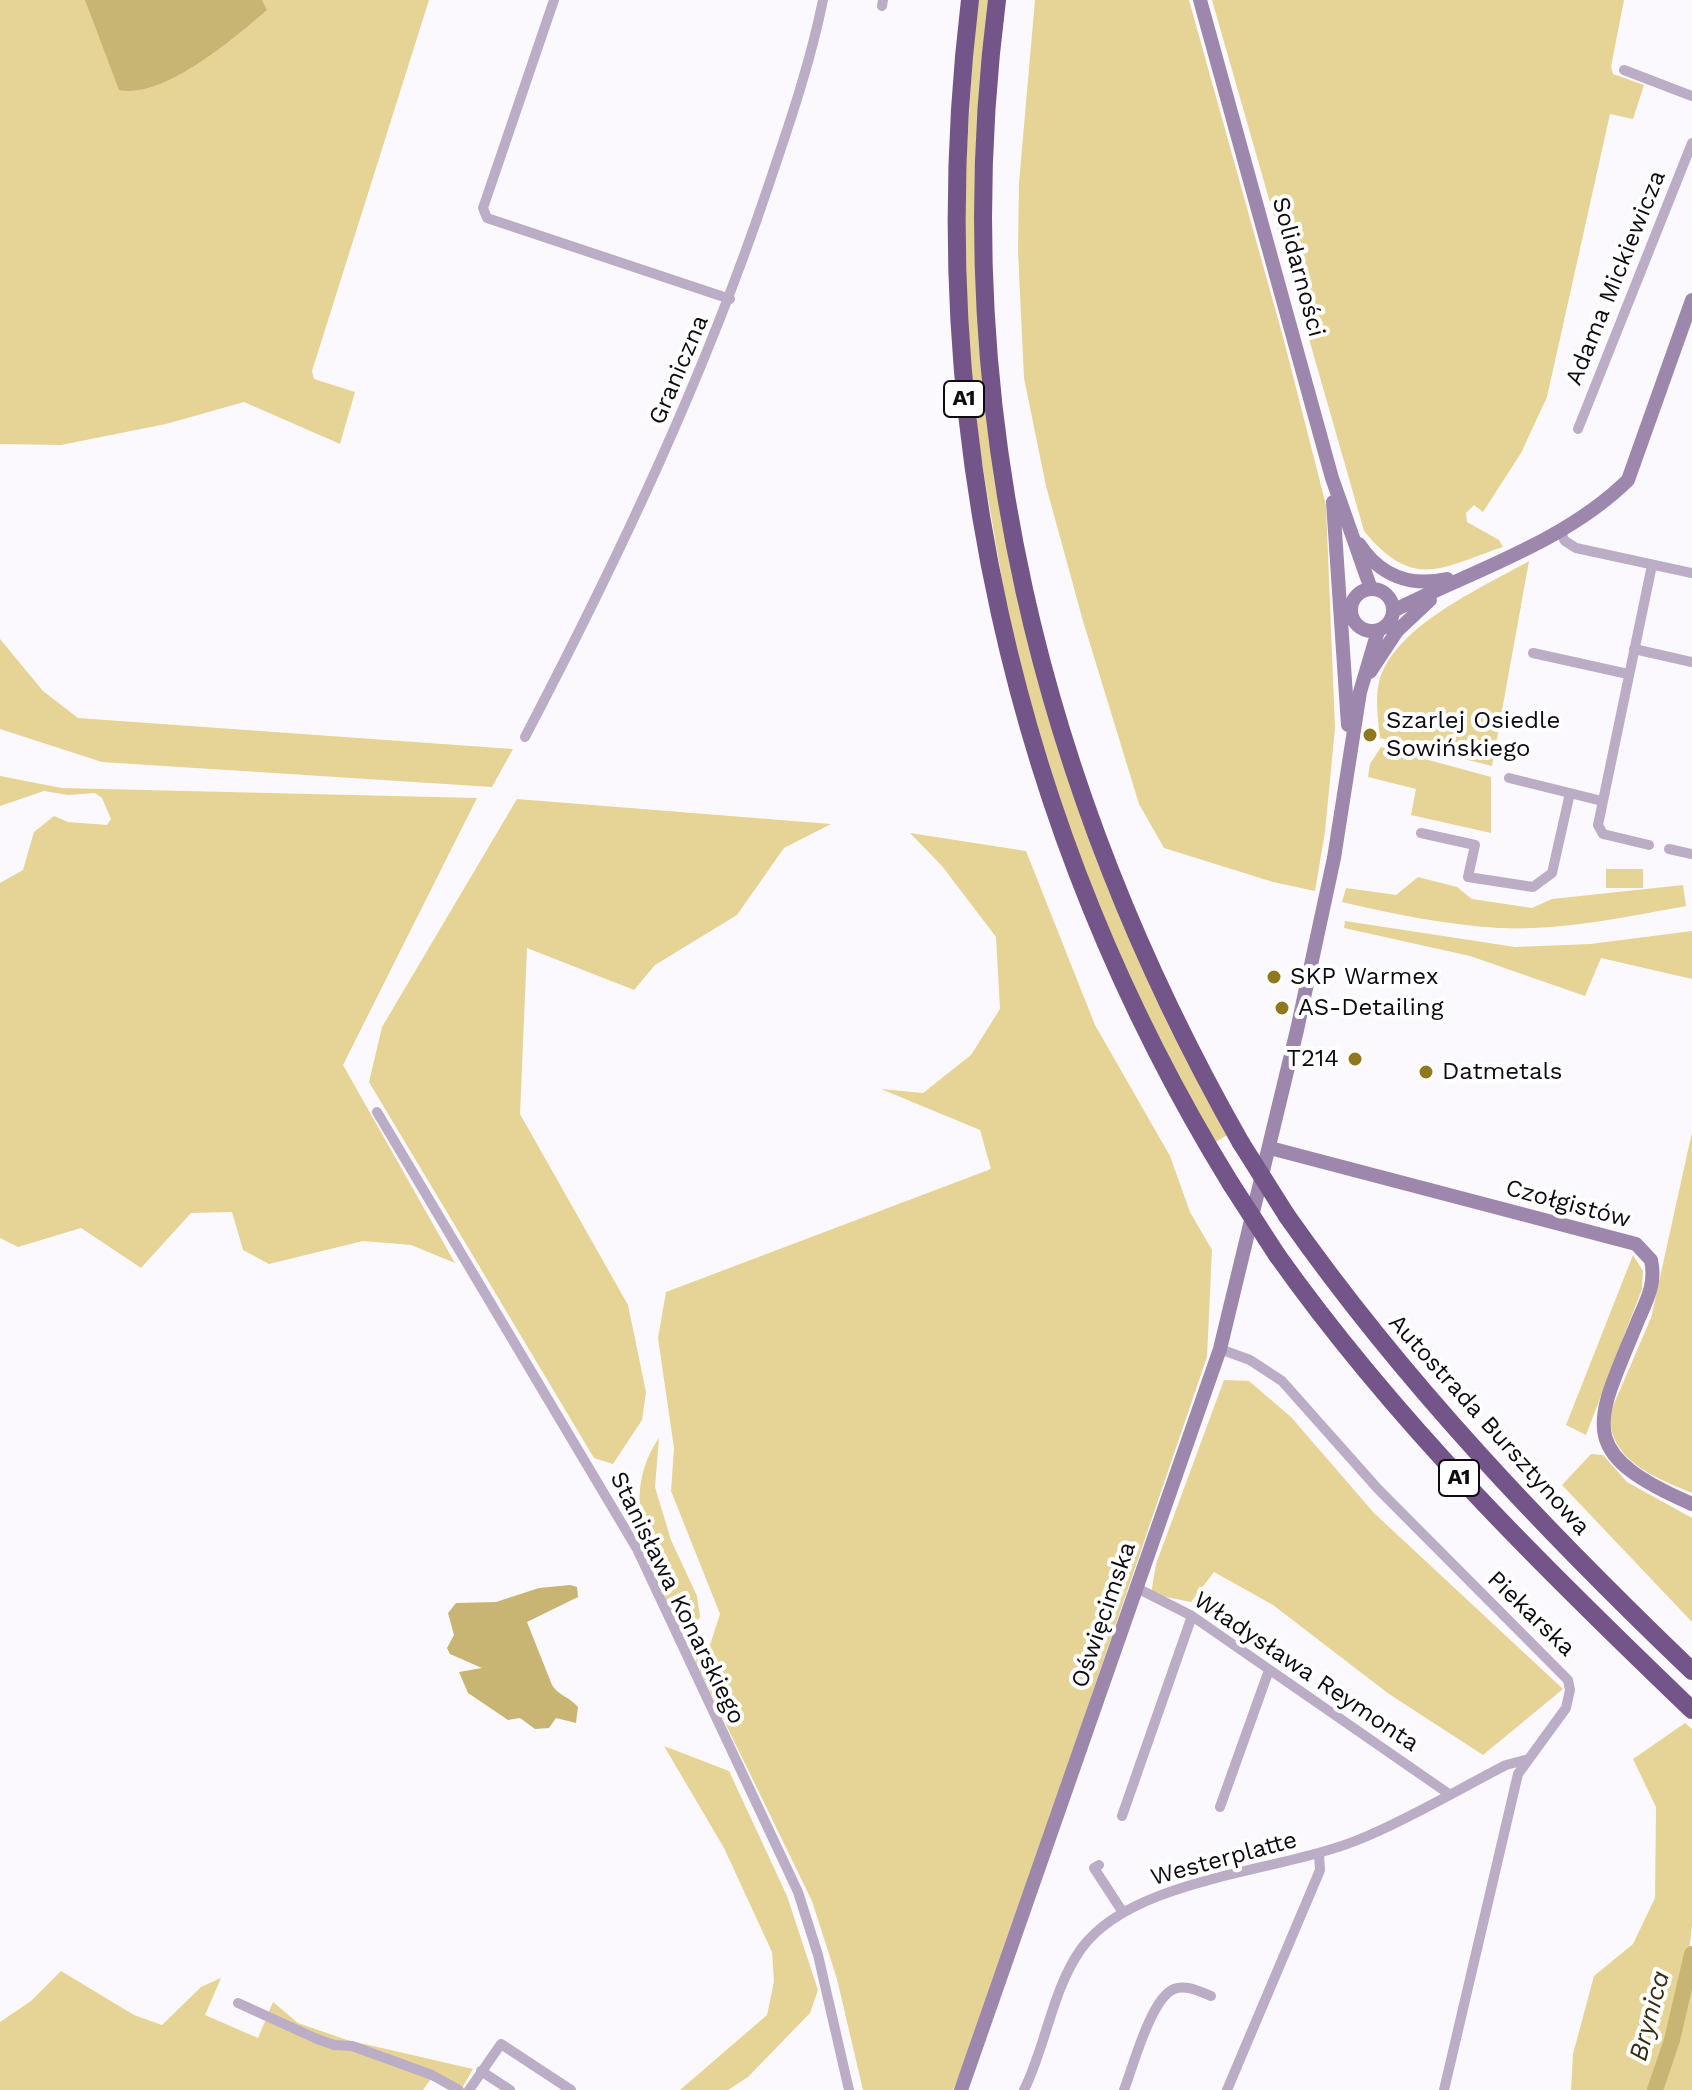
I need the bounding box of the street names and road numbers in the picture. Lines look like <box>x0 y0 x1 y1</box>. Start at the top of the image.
street label: Adama Mickiewicza <box>1560 166 1672 390</box>
street label: Solidarności <box>1265 194 1331 340</box>
street label: Graniczna <box>643 311 715 429</box>
road number: A1 <box>944 381 984 417</box>
street label: Czołgistów <box>1502 1173 1634 1235</box>
street label: Autostrada Bursztynowa <box>1382 1309 1596 1541</box>
road number: A1 <box>1439 1460 1479 1496</box>
street label: Stanisława Konarskiego <box>603 1467 751 1729</box>
street label: Oświęcimska <box>1066 1538 1142 1692</box>
street label: Piekarska <box>1481 1565 1581 1663</box>
street label: Władysława Reymonta <box>1188 1586 1424 1758</box>
street label: Westerplatte <box>1148 1826 1300 1892</box>

